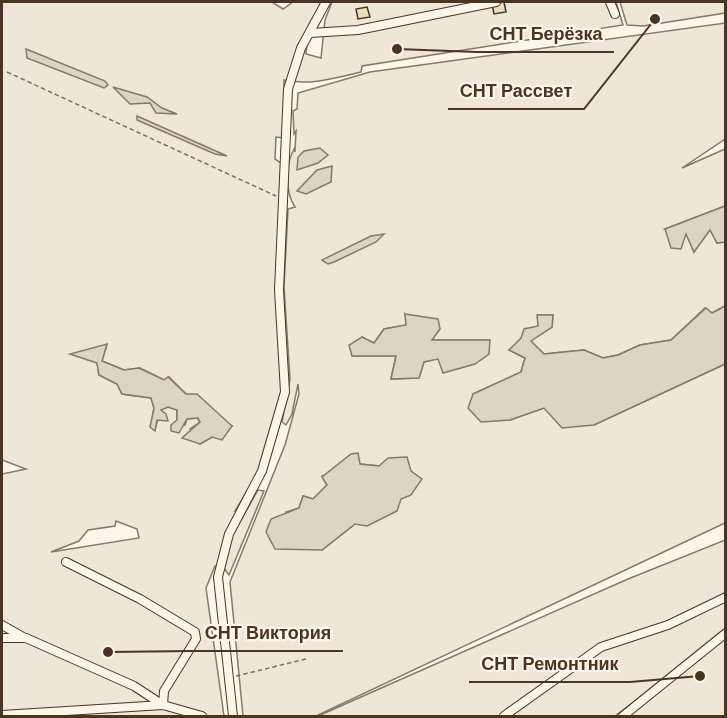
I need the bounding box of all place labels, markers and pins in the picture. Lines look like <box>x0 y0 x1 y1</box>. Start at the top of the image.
callout: СНТ Берёзка <box>477 16 614 52</box>
callout: СНТ Рассвет <box>448 73 584 109</box>
callout: СНТ Виктория <box>192 615 343 651</box>
callout: СНТ Ремонтник <box>469 646 630 682</box>

